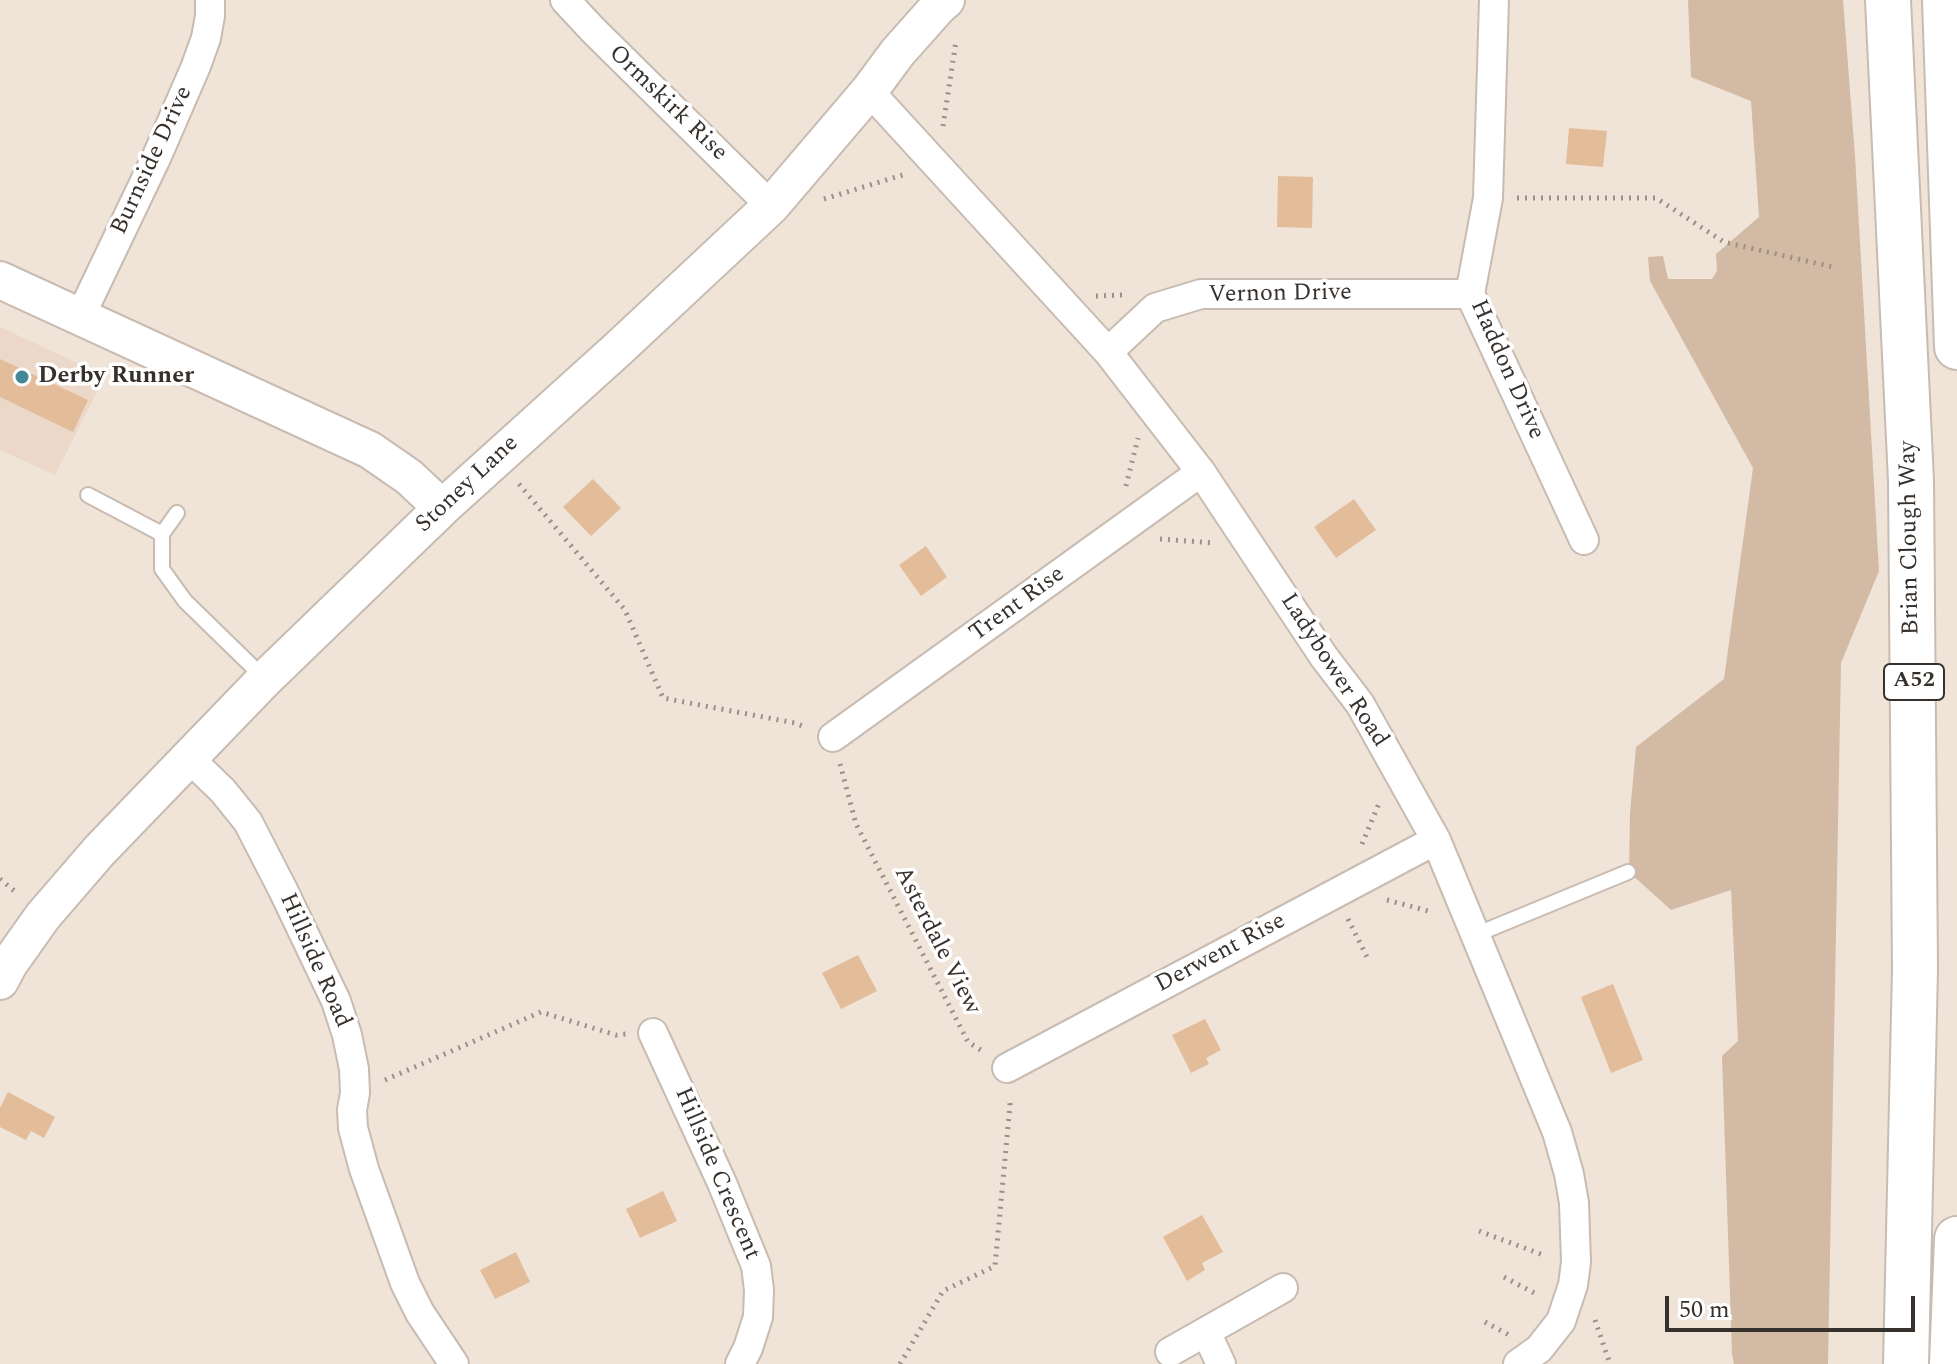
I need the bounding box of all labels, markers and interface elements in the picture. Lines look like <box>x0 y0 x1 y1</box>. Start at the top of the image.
street label: Ormskirk Rise <box>601 40 733 168</box>
street label: Burnside Drive <box>106 82 200 240</box>
street label: Vernon Drive <box>1208 279 1352 311</box>
street label: Haddon Drive <box>1462 296 1550 444</box>
place label: Derby Runner <box>38 363 194 391</box>
marker: Derby Runner <box>13 368 31 386</box>
street label: Stoney Lane <box>411 430 525 540</box>
street label: Brian Clough Way <box>1895 441 1927 635</box>
street label: Trent Rise <box>965 561 1071 649</box>
street label: Ladybower Road <box>1273 589 1393 753</box>
road number: A52 <box>1884 664 1944 700</box>
street label: Asterdale View <box>886 862 986 1020</box>
street label: Hillside Road <box>272 889 356 1033</box>
street label: Derwent Rise <box>1151 908 1291 1000</box>
street label: Hillside Crescent <box>667 1083 765 1265</box>
scale bar <box>1669 1280 1919 1330</box>
text: 50 m <box>1679 1292 1730 1328</box>

